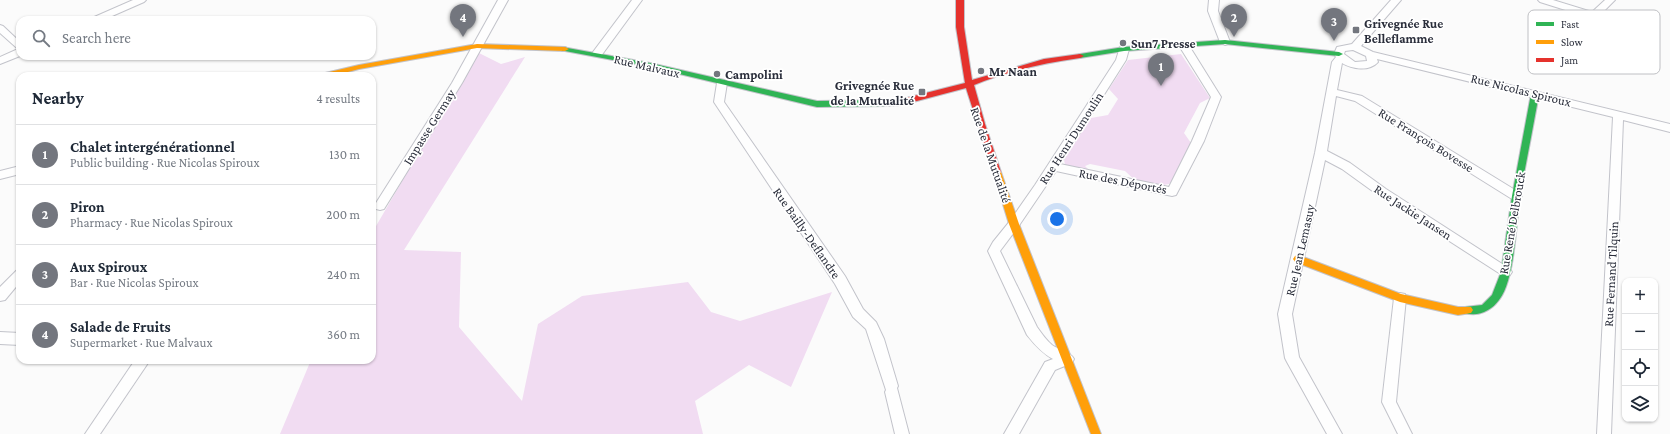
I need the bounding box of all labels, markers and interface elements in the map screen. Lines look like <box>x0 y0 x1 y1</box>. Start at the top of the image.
pin: 4 <box>450 4 476 37</box>
pin: 2 <box>1221 4 1247 37</box>
pin: 3 <box>1321 8 1347 41</box>
legend <box>1528 10 1660 74</box>
search box <box>16 16 376 60</box>
place label: Grivegnée Rue Belleflamme <box>1364 16 1443 46</box>
text: Fast <box>1561 18 1580 30</box>
marker: Grivegnée Rue Belleflamme <box>1351 25 1361 35</box>
icon: search <box>30 27 52 49</box>
text: Search here <box>62 30 131 46</box>
place label: Sun7 Presse <box>1131 36 1196 51</box>
text: Slow <box>1561 36 1583 48</box>
marker: Sun7 Presse <box>1118 38 1128 48</box>
street label: Rue Malvaux <box>613 51 681 81</box>
pin: 1 <box>1148 53 1174 86</box>
text: Jam <box>1560 54 1578 67</box>
place label: Mr Naan <box>989 64 1037 79</box>
marker: Mr Naan <box>976 66 986 76</box>
place label: Campolini <box>725 67 783 82</box>
marker: Campolini <box>712 69 722 79</box>
street label: Rue Nicolas Spiroux <box>1469 70 1573 110</box>
place label: Grivegnée Rue de la Mutualité <box>831 78 914 108</box>
street label: Impasse Germay <box>400 85 459 168</box>
marker: Grivegnée Rue de la Mutualité <box>917 87 927 97</box>
text: Nearby <box>32 89 84 108</box>
street label: Rue Henri Dumoulin <box>1036 89 1106 187</box>
text: 4 results <box>316 91 360 106</box>
street label: Rue de la Mutualité <box>968 105 1015 205</box>
street label: Rue François Bovesse <box>1376 105 1477 176</box>
text: Chalet intergénérationnel <box>70 139 235 155</box>
text: 1 <box>43 147 47 162</box>
text: 130 m <box>329 147 360 162</box>
text: Public building · Rue Nicolas Spiroux <box>70 155 260 170</box>
street label: Rue des Déportés <box>1078 165 1168 197</box>
street label: Rue René Delbrouck <box>1496 170 1529 275</box>
street label: Rue Jackie Jansen <box>1371 181 1455 243</box>
street label: Rue Bailly-Deflandre <box>770 185 844 282</box>
text: Piron <box>70 199 105 215</box>
street label: Rue Jean Lemasuy <box>1282 202 1318 297</box>
text: 2 <box>42 207 48 222</box>
text: 200 m <box>326 207 360 222</box>
your location <box>1047 209 1067 229</box>
text: Pharmacy · Rue Nicolas Spiroux <box>70 215 233 230</box>
street label: Rue Fernand Tilquin <box>1601 221 1621 327</box>
text: Aux Spiroux <box>70 259 147 275</box>
text: 3 <box>42 267 48 282</box>
text: 240 m <box>327 267 360 282</box>
text: Bar · Rue Nicolas Spiroux <box>70 275 199 290</box>
map controls <box>1622 278 1658 422</box>
button: + <box>1622 278 1658 314</box>
button: − <box>1622 314 1658 350</box>
text: Salade de Fruits <box>70 319 171 335</box>
text: 4 <box>41 327 49 342</box>
text: 360 m <box>327 327 360 342</box>
text: Supermarket · Rue Malvaux <box>70 335 213 350</box>
button: locate <box>1622 350 1658 386</box>
button: layers <box>1622 386 1658 422</box>

